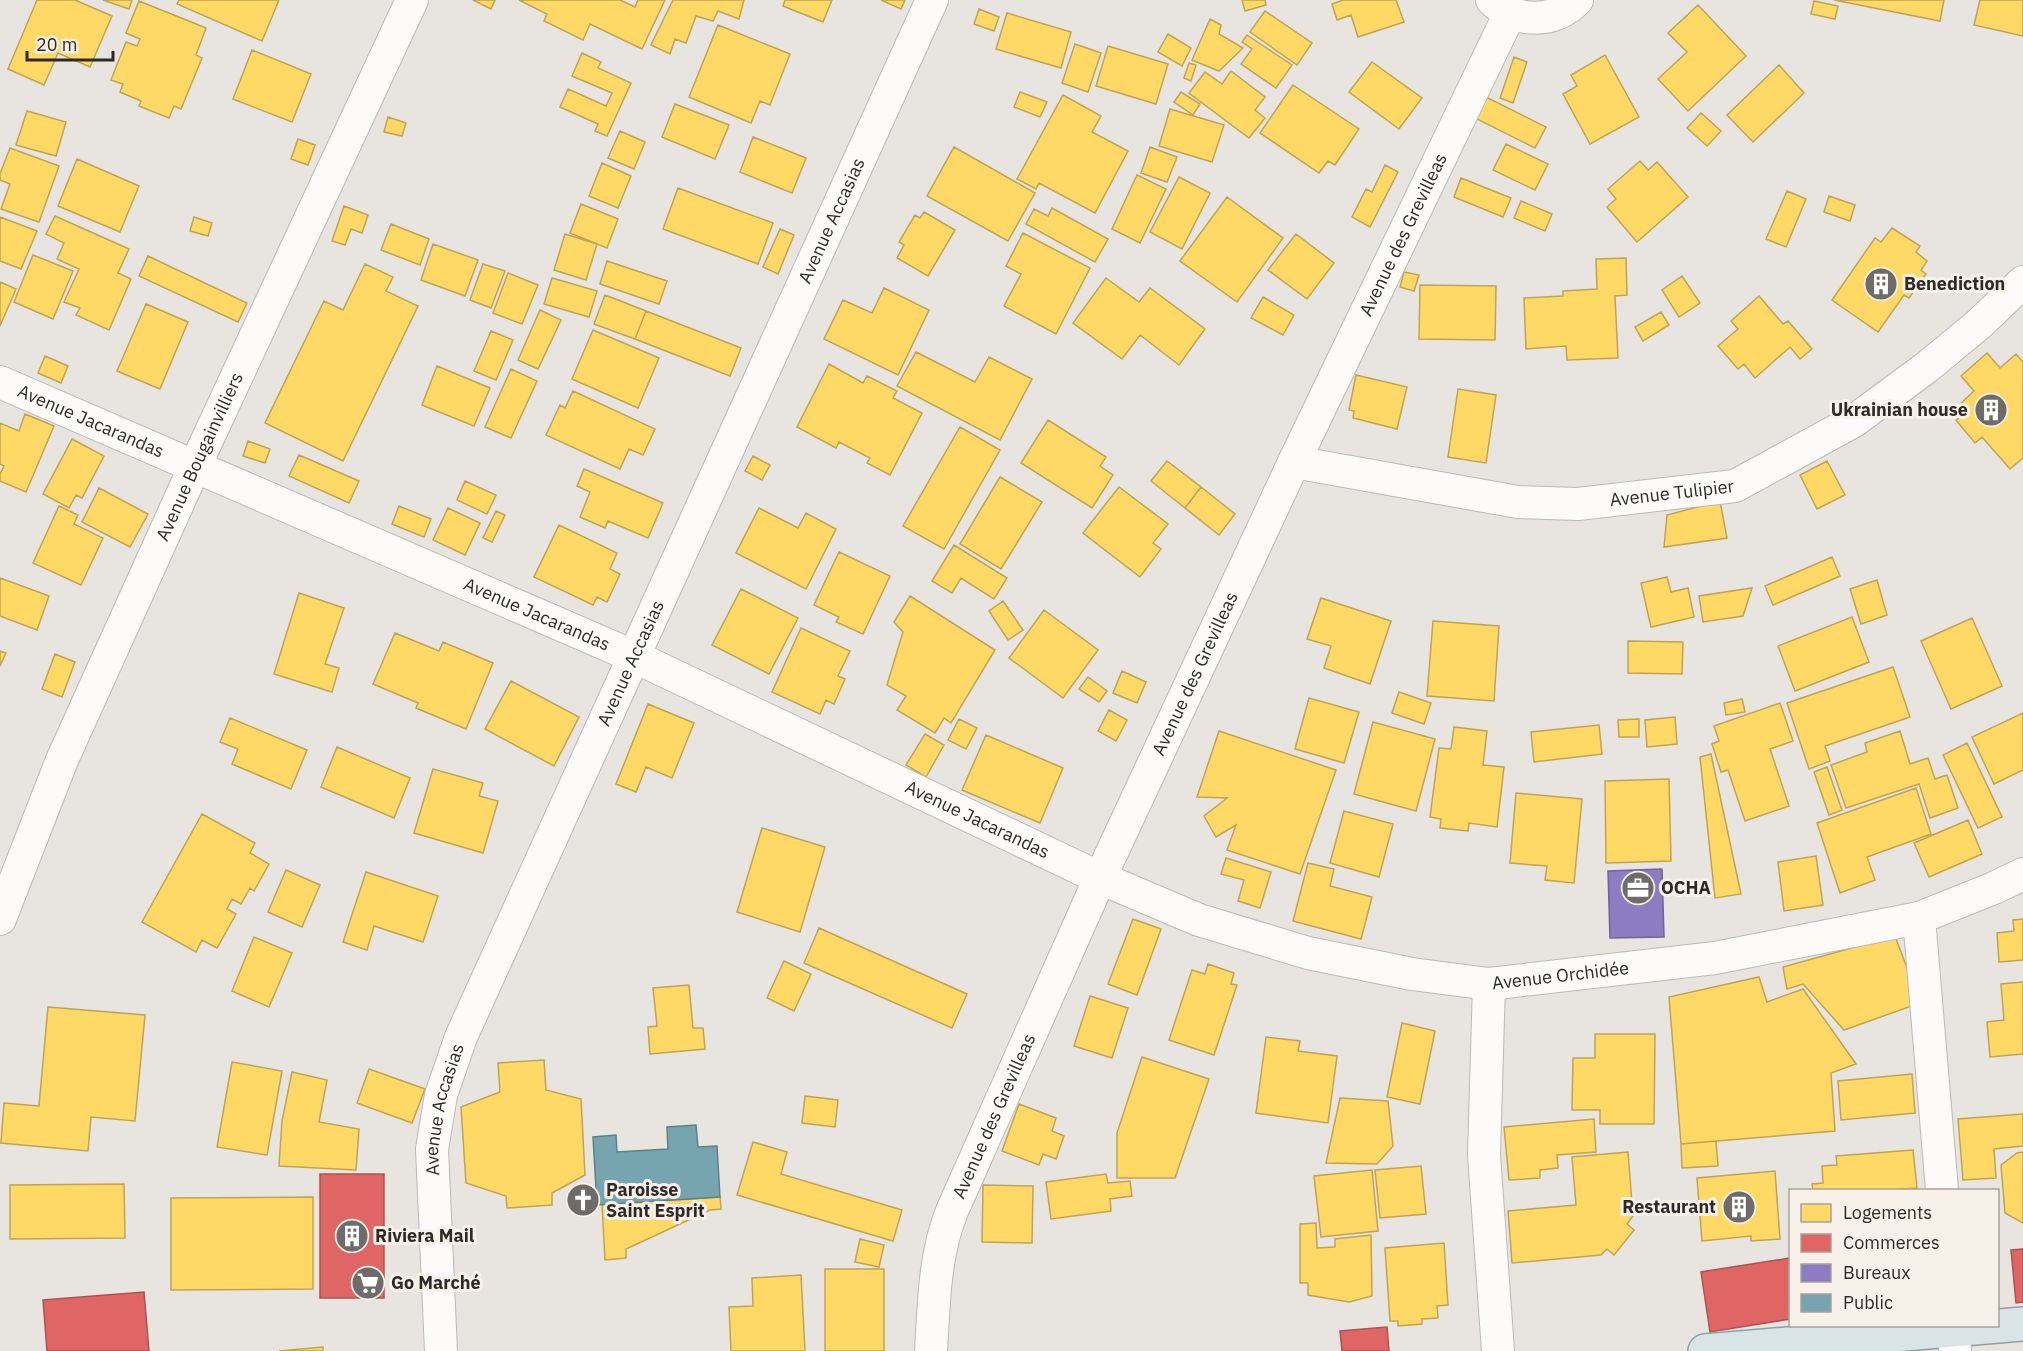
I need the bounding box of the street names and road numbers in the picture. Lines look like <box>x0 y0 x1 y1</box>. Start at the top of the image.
street label: Avenue des Grevilleas <box>1354 149 1452 320</box>
street label: Avenue Accasias <box>793 154 870 287</box>
street label: Avenue Bougainvilliers <box>151 368 248 544</box>
street label: Avenue Jacarandas <box>14 379 168 463</box>
street label: Avenue Tulipier <box>1608 474 1735 511</box>
street label: Avenue Jacarandas <box>460 572 614 656</box>
street label: Avenue des Grevilleas <box>1147 588 1243 759</box>
street label: Avenue Accasias <box>592 597 669 729</box>
street label: Avenue Jacarandas <box>902 775 1053 863</box>
street label: Avenue Orchidée <box>1491 956 1630 995</box>
street label: Avenue des Grevilleas <box>947 1030 1040 1202</box>
street label: Avenue Accasias <box>420 1040 469 1176</box>

